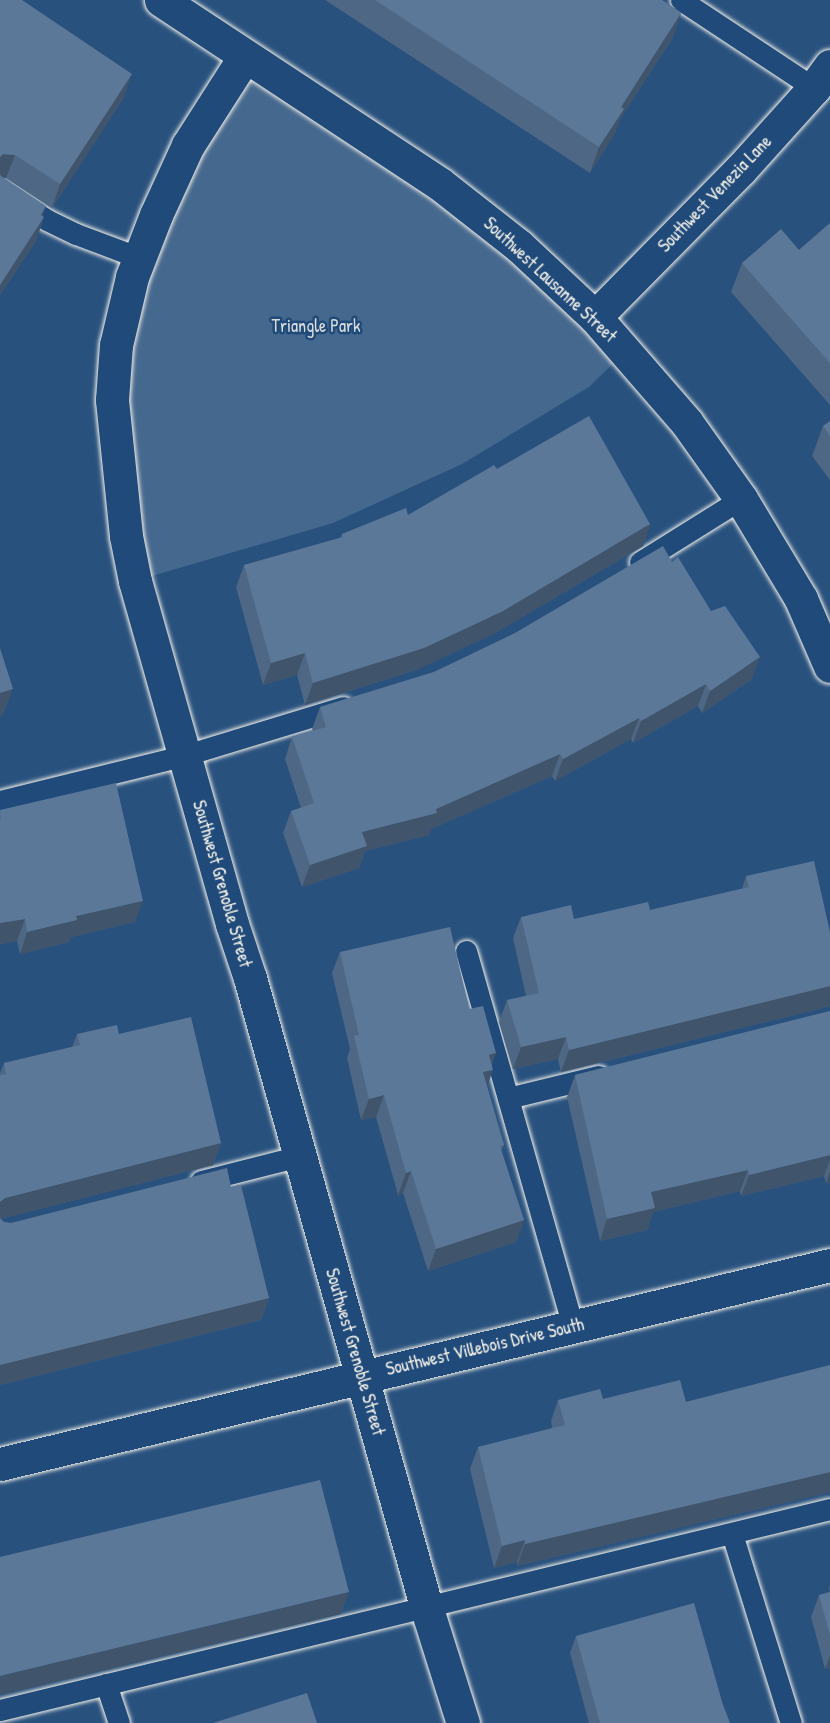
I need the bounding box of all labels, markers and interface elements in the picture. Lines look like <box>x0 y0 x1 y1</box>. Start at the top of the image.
street label: Southwest Venezia Lane <box>654 131 776 257</box>
street label: Southwest Lausanne Street <box>479 213 621 347</box>
park label: Triangle Park <box>272 315 360 337</box>
street label: Southwest Grenoble Street <box>188 798 256 970</box>
street label: Southwest Grenoble Street <box>321 1266 389 1438</box>
street label: Southwest Villebois Drive South <box>384 1314 586 1380</box>

